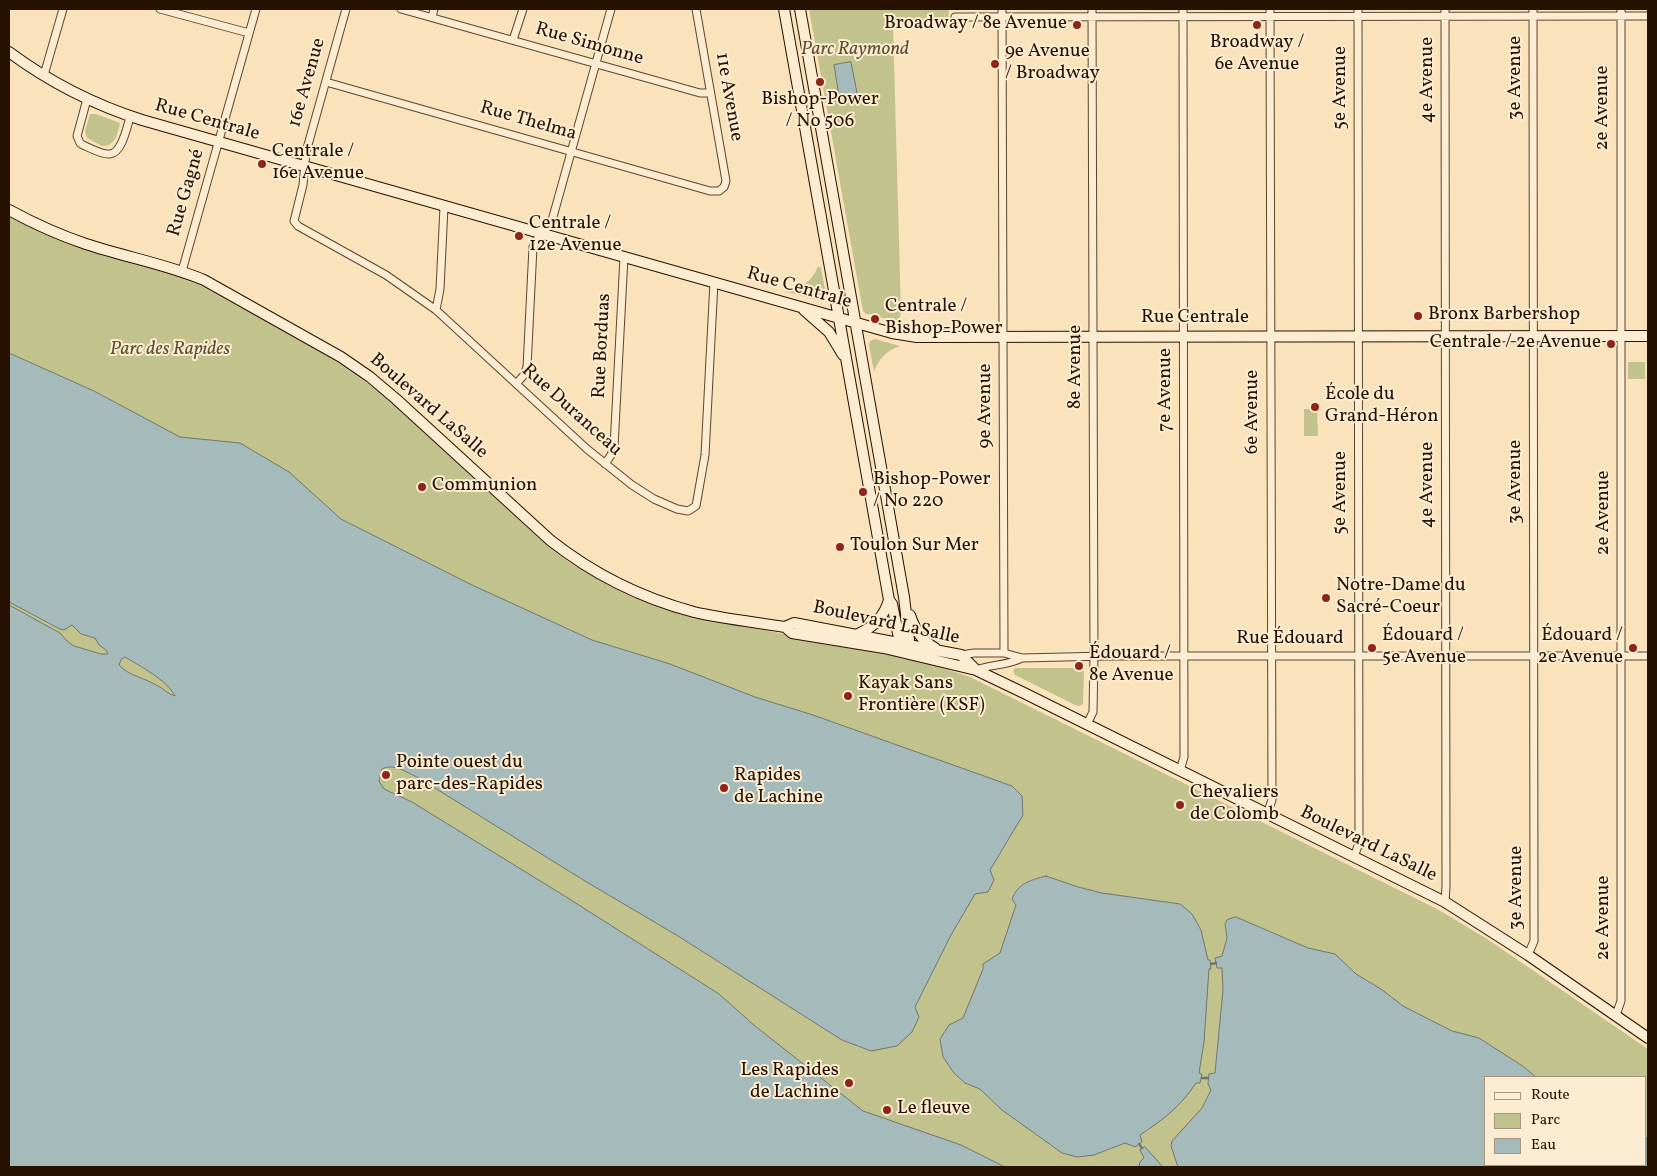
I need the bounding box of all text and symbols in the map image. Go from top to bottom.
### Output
place label: Broadway / 8e Avenue [884,14,1067,36]
street label: Rue Simonne [532,19,646,71]
marker: Broadway / 8e Avenue [1071,19,1083,31]
marker: Broadway / 6e Avenue [1251,19,1263,31]
place label: Broadway / 6e Avenue [1210,33,1304,77]
street label: 16e Avenue [284,36,332,130]
street label: 3e Avenue [1506,36,1528,120]
street label: 4e Avenue [1418,37,1440,123]
park label: Parc Raymond [801,40,909,62]
place label: 9e Avenue / Broadway [1005,42,1100,86]
street label: 5e Avenue [1331,46,1353,130]
street label: 11e Avenue [709,51,747,143]
marker: 9e Avenue / Broadway [989,58,1001,70]
street label: 2e Avenue [1593,65,1615,151]
marker: Bishop-Power / No 506 [814,76,826,88]
place label: Bishop-Power / No 506 [761,90,879,134]
street label: Rue Centrale [152,95,262,147]
street label: Rue Thelma [477,97,579,147]
place label: Centrale / 16e Avenue [272,142,364,186]
street label: Rue Gagné [164,147,210,239]
marker: Centrale / 16e Avenue [256,158,268,170]
place label: Centrale / 12e Avenue [529,214,622,258]
marker: Centrale / 12e Avenue [513,230,525,242]
street label: Rue Centrale [744,263,854,315]
street label: Rue Borduas [589,293,617,399]
place label: Centrale / Bishop-Power [885,297,1002,341]
place label: Bronx Barbershop [1428,305,1580,327]
street label: Rue Centrale [1141,308,1249,330]
marker: Bronx Barbershop [1412,310,1424,322]
marker: Centrale / Bishop-Power [869,313,881,325]
street label: 8e Avenue [1066,325,1088,409]
place label: Centrale / 2e Avenue [1430,333,1601,355]
marker: Centrale / 2e Avenue [1605,338,1617,350]
park label: Parc des Rapides [110,340,230,362]
street label: 7e Avenue [1156,348,1178,432]
street label: Boulevard LaSalle [364,349,492,465]
street label: Rue Duranceau [516,360,626,462]
street label: 9e Avenue [976,364,998,448]
street label: 6e Avenue [1243,370,1265,454]
place label: École du Grand-Héron [1325,385,1438,429]
marker: École du Grand-Héron [1309,401,1321,413]
street label: 3e Avenue [1506,440,1528,524]
street label: 4e Avenue [1418,442,1440,528]
street label: 5e Avenue [1331,451,1353,535]
place label: Bishop-Power / No 220 [873,470,990,514]
street label: 2e Avenue [1594,470,1616,556]
place label: Communion [432,476,537,498]
marker: Communion [416,481,428,493]
marker: Bishop-Power / No 220 [857,486,869,498]
place label: Toulon Sur Mer [850,536,979,558]
marker: Toulon Sur Mer [834,541,846,553]
place label: Notre-Dame du Sacré-Coeur [1336,576,1466,620]
marker: Notre-Dame du Sacré-Coeur [1320,592,1332,604]
street label: Boulevard LaSalle [810,597,962,651]
place label: Édouard / 5e Avenue [1382,626,1466,670]
place label: Édouard / 2e Avenue [1538,626,1623,670]
street label: Rue Édouard [1236,629,1344,651]
marker: Édouard / 5e Avenue [1366,642,1378,654]
marker: Édouard / 2e Avenue [1627,642,1639,654]
place label: Édouard / 8e Avenue [1089,644,1174,688]
marker: Édouard / 8e Avenue [1073,660,1085,672]
place label: Kayak Sans Frontière (KSF) [858,674,985,718]
marker: Kayak Sans Frontière (KSF) [842,690,854,702]
place label: Pointe ouest du parc-des-Rapides [396,753,543,797]
place label: Rapides de Lachine [734,766,823,810]
marker: Pointe ouest du parc-des-Rapides [380,769,392,781]
marker: Rapides de Lachine [718,782,730,794]
place label: Chevaliers de Colomb [1190,783,1279,827]
marker: Chevaliers de Colomb [1174,799,1186,811]
street label: Boulevard LaSalle [1296,802,1440,888]
street label: 3e Avenue [1507,846,1529,930]
street label: 2e Avenue [1594,875,1616,961]
place label: Les Rapides de Lachine [741,1061,839,1105]
legend [1484,1076,1647,1166]
marker: Les Rapides de Lachine [843,1077,855,1089]
text: Route [1531,1085,1570,1106]
place label: Le fleuve [897,1099,970,1121]
marker: Le fleuve [881,1104,893,1116]
text: Parc [1531,1110,1560,1131]
text: Eau [1531,1135,1556,1156]

